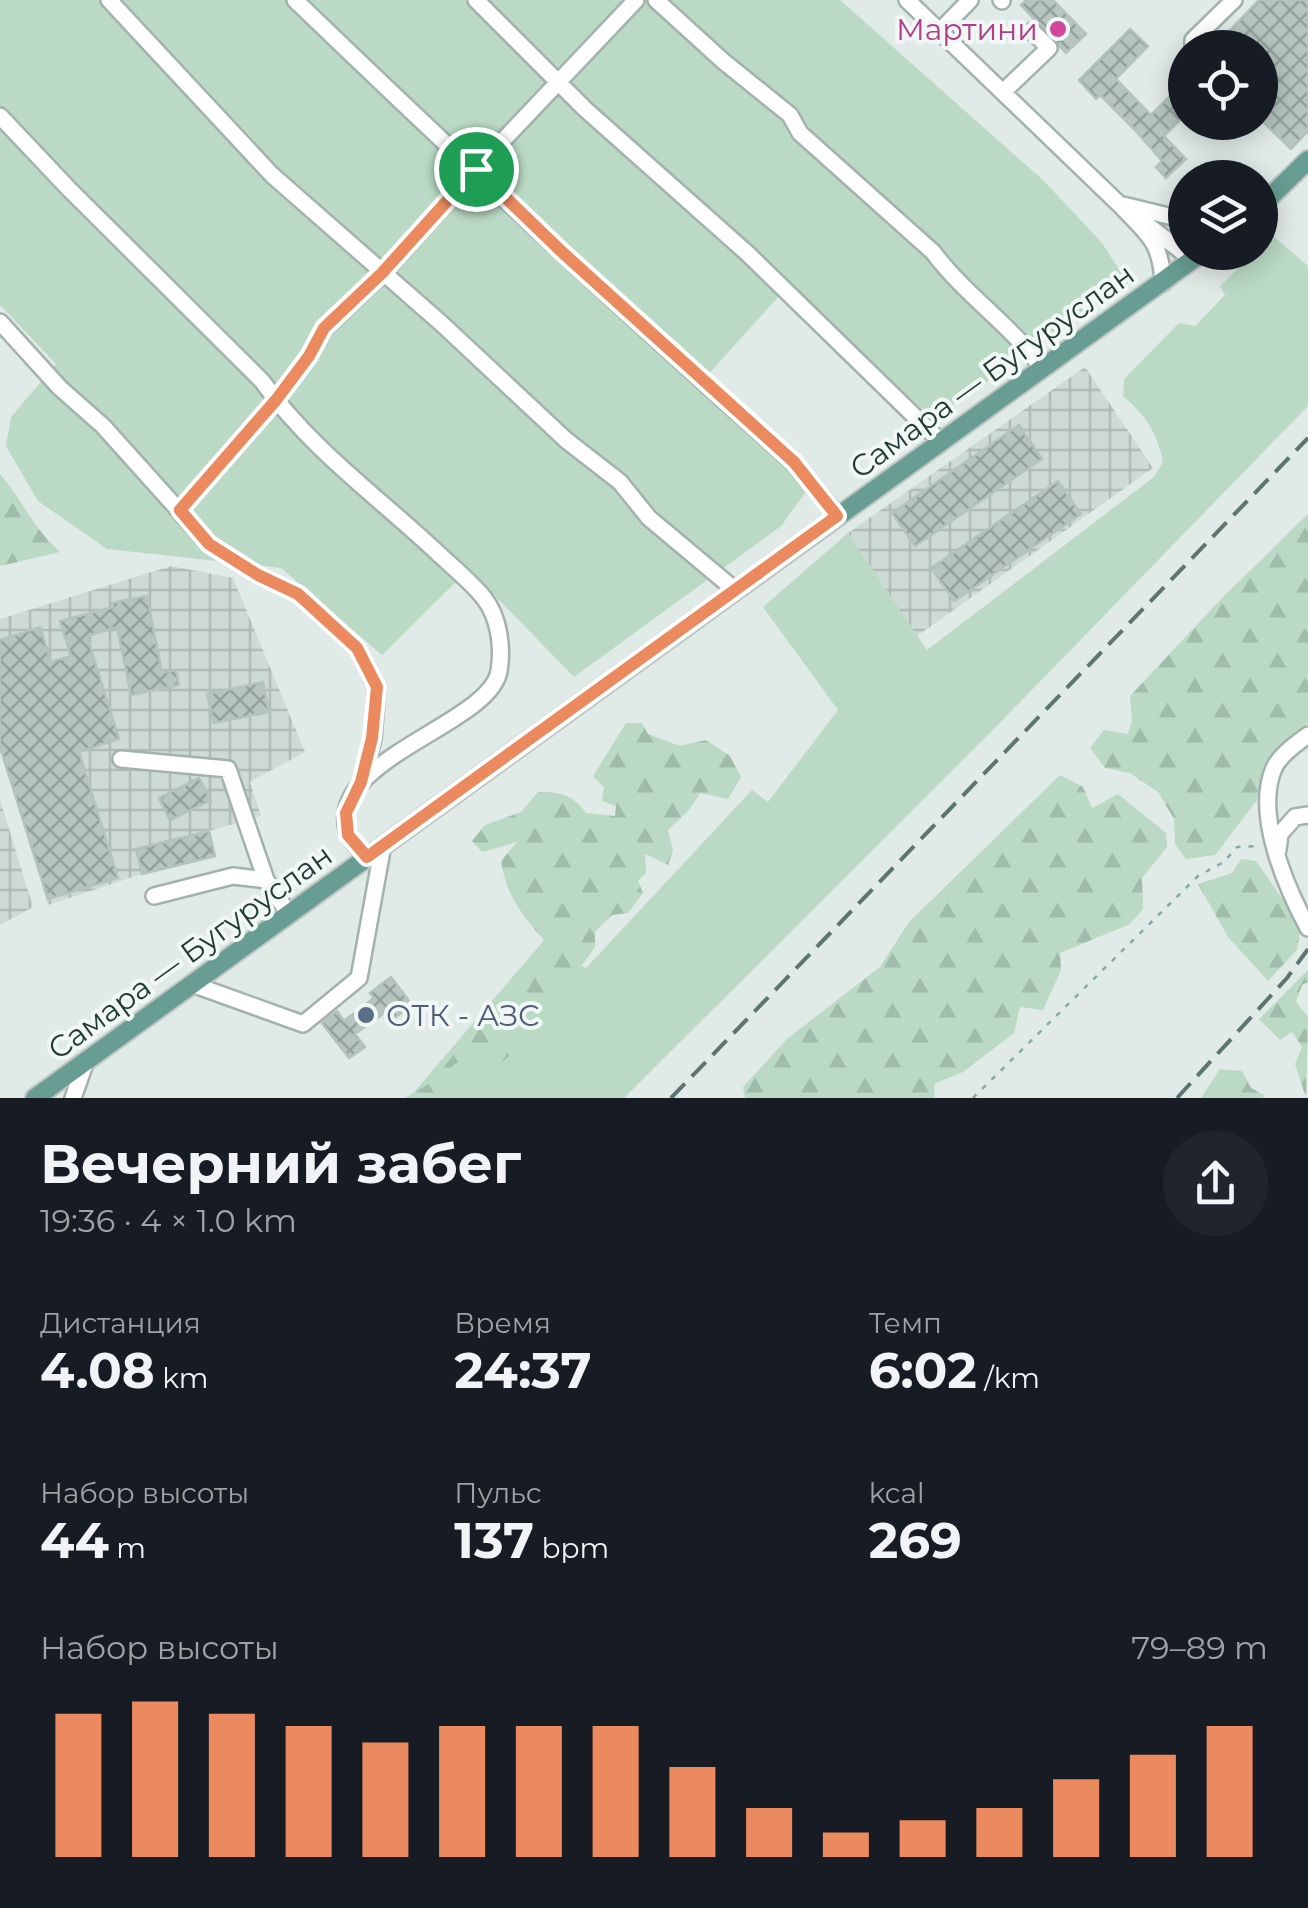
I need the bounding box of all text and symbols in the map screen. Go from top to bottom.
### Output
place label: Мартини [896,11,1038,48]
marker: Мартини [1047,18,1069,40]
map controls [1168,30,1278,270]
button: locate [1168,30,1278,140]
pin [434,127,519,212]
icon: arrive [449,142,504,197]
button: layers [1168,160,1278,270]
street label: Самара — Бугуруслан [843,255,1141,487]
street label: Самара — Бугуруслан [41,836,339,1068]
place label: ОТК - АЗС [386,997,540,1034]
marker: ОТК - АЗС [355,1004,377,1026]
text: Вечерний забег [40,1130,521,1197]
button: share [1163,1131,1268,1236]
text: 19:36 · 4 × 1.0 km [40,1201,297,1240]
text: Дистанция [40,1306,201,1340]
text: Время [454,1306,551,1340]
text: Темп [869,1306,942,1340]
text: 4.08 [40,1340,155,1401]
text: 24:37 [454,1340,591,1401]
text: 6:02 [869,1340,977,1401]
text: km [155,1361,208,1395]
text: /km [977,1361,1040,1395]
text: Набор высоты [40,1476,249,1510]
text: Пульс [454,1476,542,1510]
text: kcal [869,1476,925,1510]
text: 44 [40,1510,109,1571]
text: 137 [454,1510,534,1571]
text: 269 [869,1510,962,1571]
text: m [109,1531,146,1565]
text: bpm [534,1531,609,1565]
text: Набор высоты [40,1628,279,1667]
text: 79–89 m [1131,1628,1268,1667]

